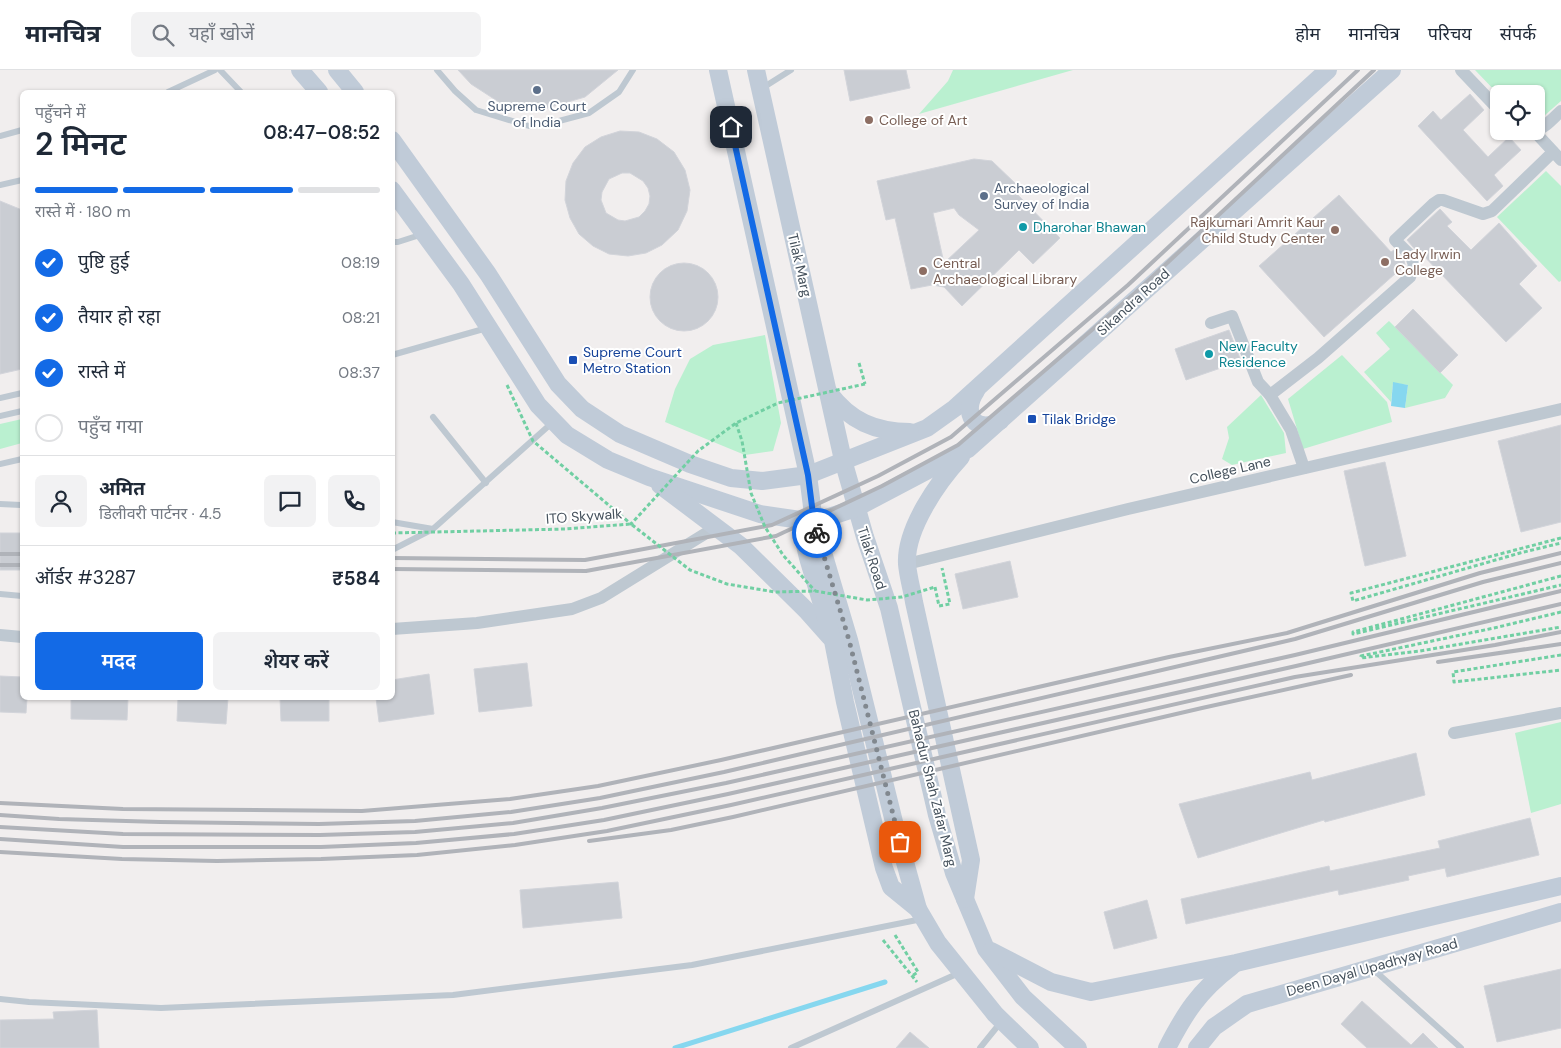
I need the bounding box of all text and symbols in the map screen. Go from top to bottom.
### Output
search box [131,12,481,57]
text: मानचित्र [25,18,101,49]
icon: search [149,21,177,49]
text: यहाँ खोजें [189,21,254,46]
text: होम [1295,22,1320,46]
text: मानचित्र [1348,22,1400,46]
text: परिचय [1428,22,1472,46]
text: संपर्क [1500,22,1536,46]
marker: Supreme Court of India [531,84,543,96]
map controls [1490,85,1545,140]
button: locate [1490,85,1545,140]
place label: Supreme Court of India [488,97,586,131]
text: पहुँचने में [35,102,85,123]
pin [710,106,752,148]
place label: College of Art [879,111,967,129]
icon: home [717,113,745,141]
marker: College of Art [863,114,875,126]
text: 08:47–08:52 [263,120,380,145]
text: 2 मिनट [35,123,126,165]
place label: Archaeological Survey of India [994,179,1089,213]
marker: Archaeological Survey of India [978,190,990,202]
text: रास्ते में · 180 m [35,201,131,222]
place label: Rajkumari Amrit Kaur Child Study Center [1190,213,1325,247]
place label: Dharohar Bhawan [1033,218,1146,236]
marker: Dharohar Bhawan [1017,221,1029,233]
marker: Rajkumari Amrit Kaur Child Study Center [1329,224,1341,236]
street label: Tilak Marg [784,231,816,299]
place label: Lady Irwin College [1395,245,1461,279]
icon: check [35,249,63,277]
text: पुष्टि हुई [78,249,129,274]
text: 08:19 [341,252,380,273]
place label: Central Archaeological Library [933,254,1077,288]
marker: Lady Irwin College [1379,256,1391,268]
marker: Central Archaeological Library [917,265,929,277]
street label: Sikandra Road [1093,265,1173,339]
icon: check [35,304,63,332]
text: तैयार हो रहा [78,304,160,329]
text: 08:21 [342,307,380,328]
place label: New Faculty Residence [1219,337,1298,371]
place label: Supreme Court‌ Metro Station [583,343,682,377]
marker: New Faculty Residence [1203,348,1215,360]
marker: Supreme Court‌ Metro Station [567,354,579,366]
icon: check [35,359,63,387]
text: रास्ते में [78,359,125,384]
text: 08:37 [338,362,380,383]
place label: Tilak Bridge [1042,410,1116,428]
marker: Tilak Bridge [1026,413,1038,425]
text: पहुँच गया [78,414,143,439]
street label: College Lane [1188,452,1272,488]
button: person [35,475,87,527]
button: chat [264,475,316,527]
button: phone [328,475,380,527]
text: अमित [99,476,145,501]
text: डिलीवरी पार्टनर · 4.5 [99,503,222,524]
street label: ITO Skywalk [545,504,623,528]
courier [792,508,842,558]
icon: bike [803,519,831,547]
street label: Tilak Road [853,524,891,592]
text: ऑर्डर #3287 [35,565,136,590]
text: ₹584 [332,566,380,591]
button: मदद [35,632,203,690]
button: शेयर करें [213,632,380,690]
street label: Bahadur Shah Zafar Marg [905,708,961,869]
pin [879,821,921,863]
icon: bag [886,828,914,856]
street label: Deen Dayal Upadhyay Road [1284,934,1460,1000]

